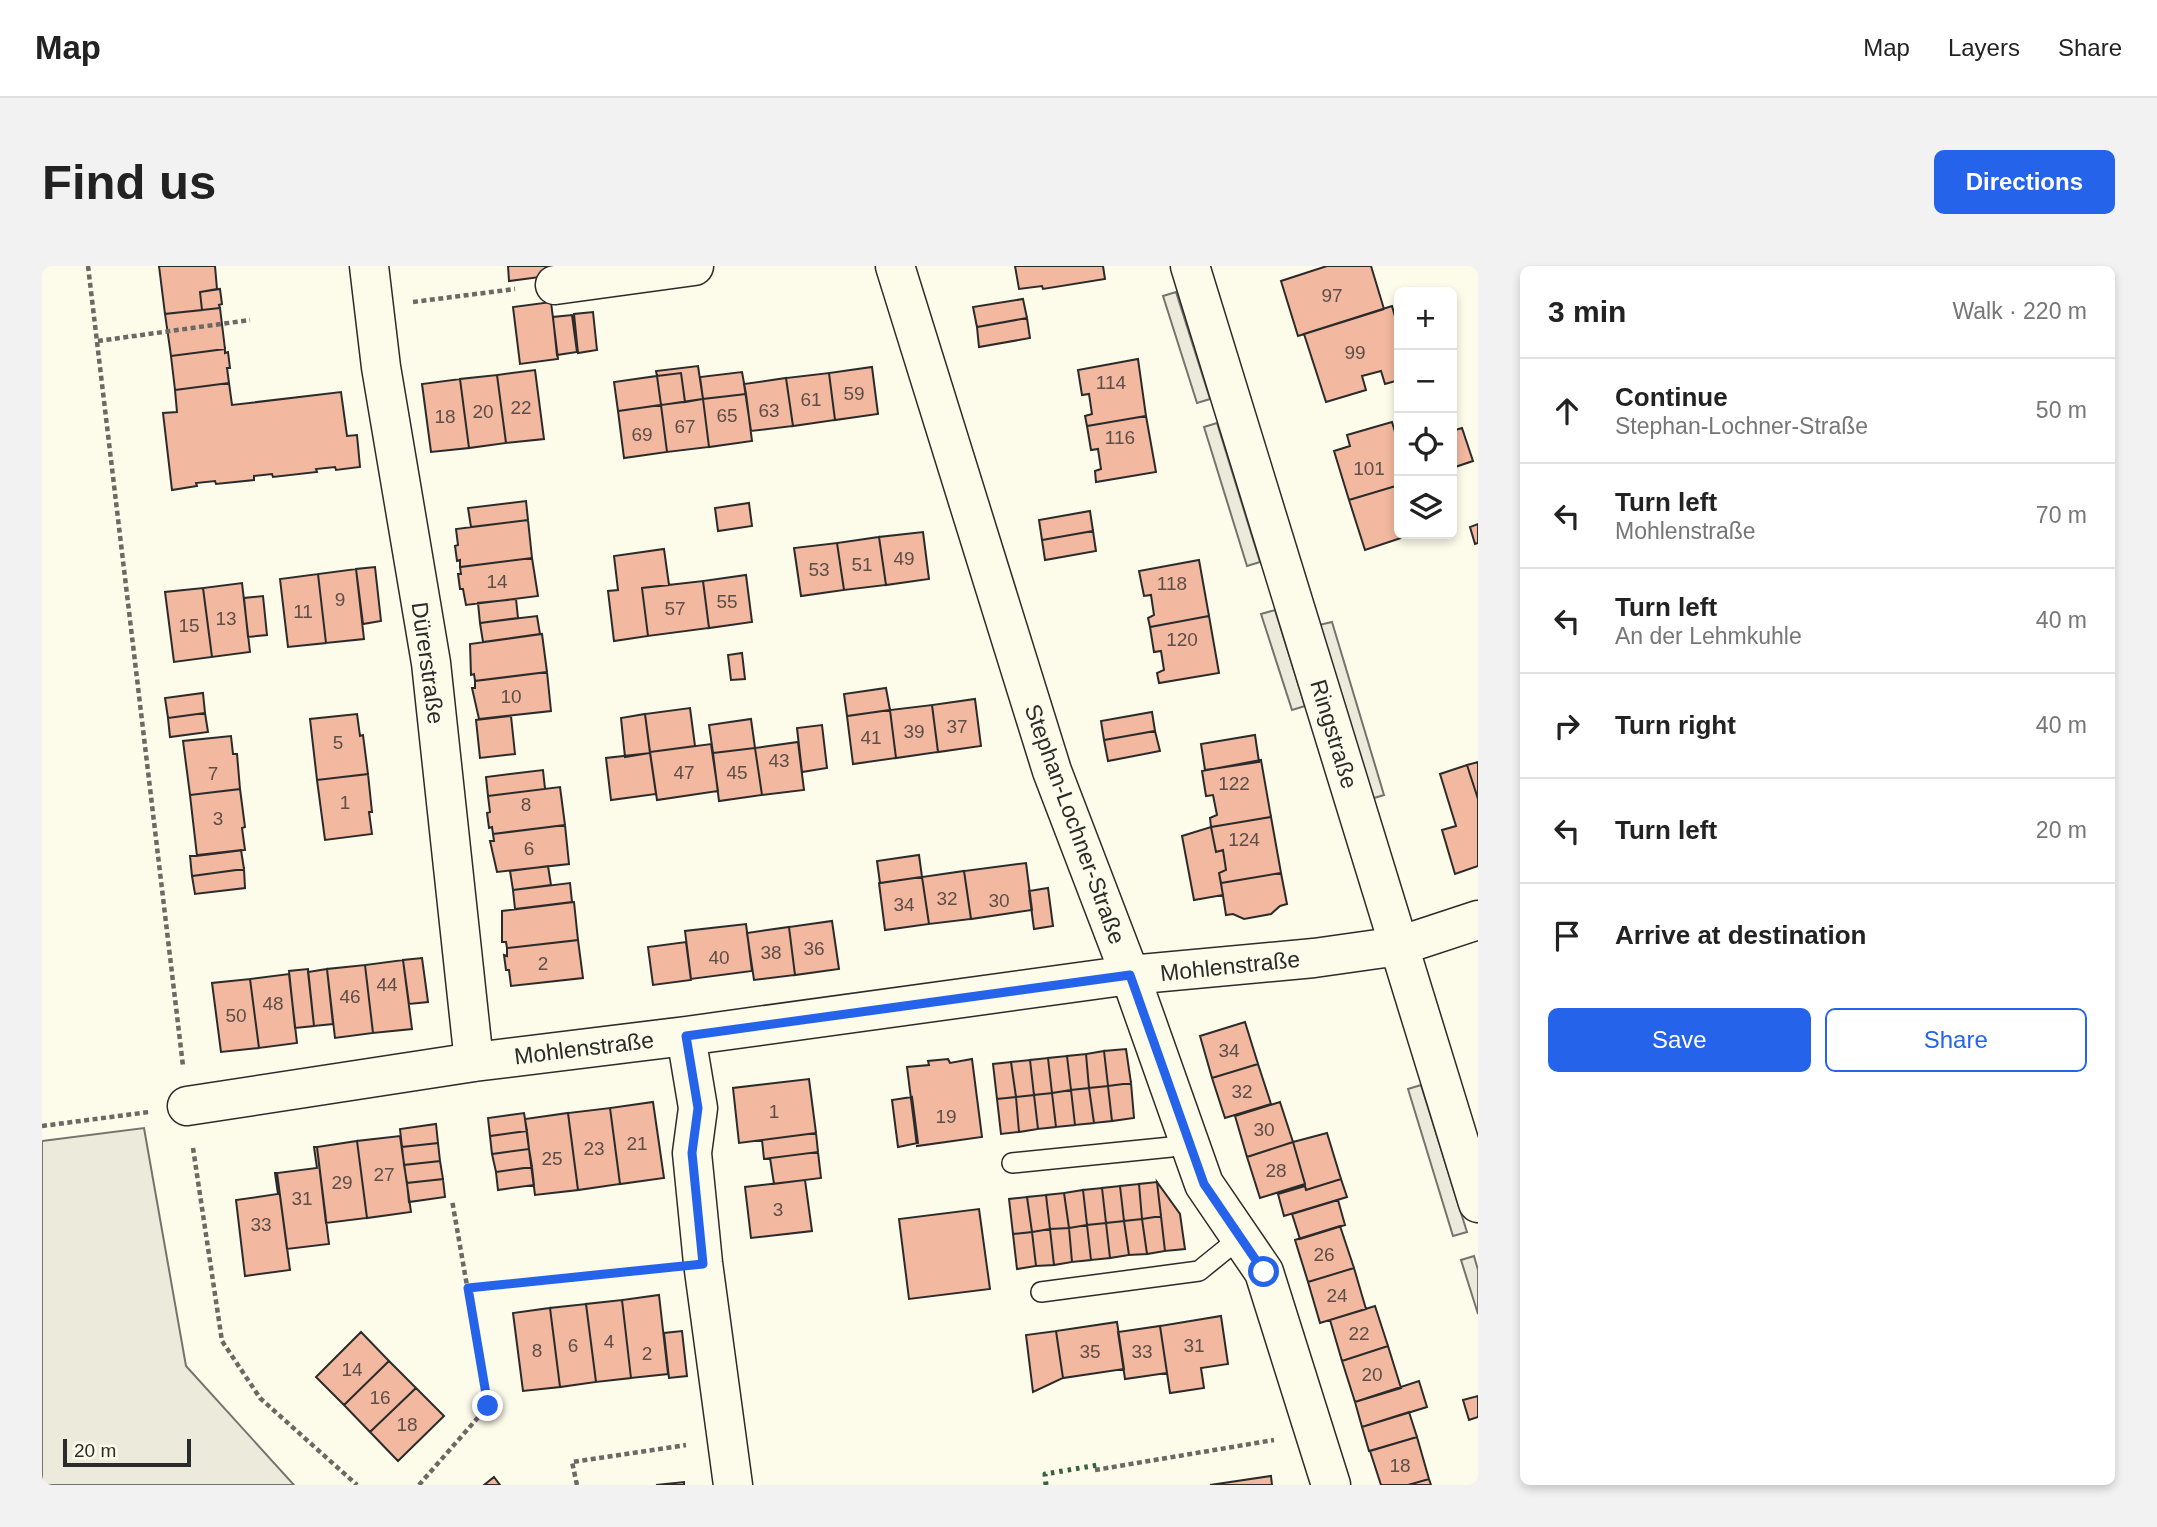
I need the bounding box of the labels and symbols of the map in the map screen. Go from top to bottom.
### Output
house number: 97 [1321,285,1343,306]
house number: 99 [1344,342,1366,363]
house number: 114 [1096,372,1127,393]
house number: 59 [843,383,865,404]
house number: 61 [800,389,822,410]
house number: 22 [510,397,532,418]
house number: 63 [758,400,780,421]
house number: 20 [472,401,494,422]
house number: 65 [716,405,738,426]
house number: 18 [434,406,456,427]
house number: 67 [674,416,696,437]
house number: 69 [631,424,653,445]
house number: 116 [1105,427,1135,448]
house number: 101 [1353,458,1385,479]
house number: 49 [893,548,915,569]
house number: 51 [851,554,873,575]
house number: 53 [808,559,830,580]
house number: 14 [486,571,508,592]
house number: 118 [1157,573,1187,594]
house number: 9 [335,589,345,610]
house number: 55 [716,591,738,612]
house number: 57 [664,598,686,619]
street label: Dürerstraße [407,600,449,726]
house number: 11 [293,601,313,622]
house number: 13 [215,608,237,629]
house number: 15 [178,615,200,636]
house number: 120 [1166,629,1198,650]
street label: Ringstraße [1305,676,1363,792]
house number: 10 [500,686,522,707]
street label: Stephan-Lochner-Straße [1019,701,1131,947]
house number: 37 [946,716,968,737]
house number: 39 [903,721,925,742]
house number: 41 [860,727,882,748]
house number: 5 [333,732,343,753]
house number: 43 [768,750,790,771]
house number: 47 [673,762,695,783]
house number: 45 [726,762,748,783]
house number: 7 [208,763,218,784]
house number: 122 [1218,773,1250,794]
house number: 1 [340,792,350,813]
house number: 8 [521,794,531,815]
house number: 3 [213,808,223,829]
house number: 124 [1228,829,1260,850]
house number: 6 [524,838,534,859]
house number: 32 [936,888,958,909]
house number: 30 [988,890,1010,911]
house number: 34 [893,894,915,915]
house number: 36 [803,938,825,959]
house number: 38 [760,942,782,963]
street label: Mohlenstraße [1159,946,1301,986]
house number: 40 [708,947,730,968]
house number: 2 [538,953,548,974]
house number: 44 [376,974,398,995]
house number: 46 [339,986,361,1007]
house number: 48 [262,993,284,1014]
house number: 50 [225,1005,247,1026]
street label: Mohlenstraße [513,1027,655,1069]
house number: 34 [1218,1040,1240,1061]
house number: 32 [1231,1081,1253,1102]
house number: 1 [769,1101,779,1122]
house number: 19 [935,1106,957,1127]
house number: 30 [1253,1119,1275,1140]
house number: 21 [626,1133,648,1154]
house number: 23 [583,1138,605,1159]
house number: 25 [541,1148,563,1169]
house number: 28 [1265,1160,1287,1181]
house number: 27 [373,1164,395,1185]
house number: 29 [331,1172,353,1193]
house number: 31 [291,1188,313,1209]
house number: 3 [773,1199,783,1220]
house number: 33 [250,1214,272,1235]
house number: 26 [1313,1244,1335,1265]
route start [1248,1256,1279,1287]
house number: 24 [1326,1285,1348,1306]
house number: 22 [1348,1323,1370,1344]
house number: 4 [604,1331,615,1352]
house number: 6 [568,1335,578,1356]
house number: 31 [1183,1335,1205,1356]
house number: 8 [532,1340,542,1361]
house number: 35 [1079,1341,1101,1362]
house number: 33 [1131,1341,1153,1362]
house number: 2 [642,1343,652,1364]
house number: 14 [341,1359,363,1380]
house number: 20 [1361,1364,1383,1385]
house number: 16 [369,1387,391,1408]
route end [472,1390,503,1421]
house number: 18 [396,1414,418,1435]
scale bar [63,1436,191,1468]
house number: 18 [1389,1455,1411,1476]

